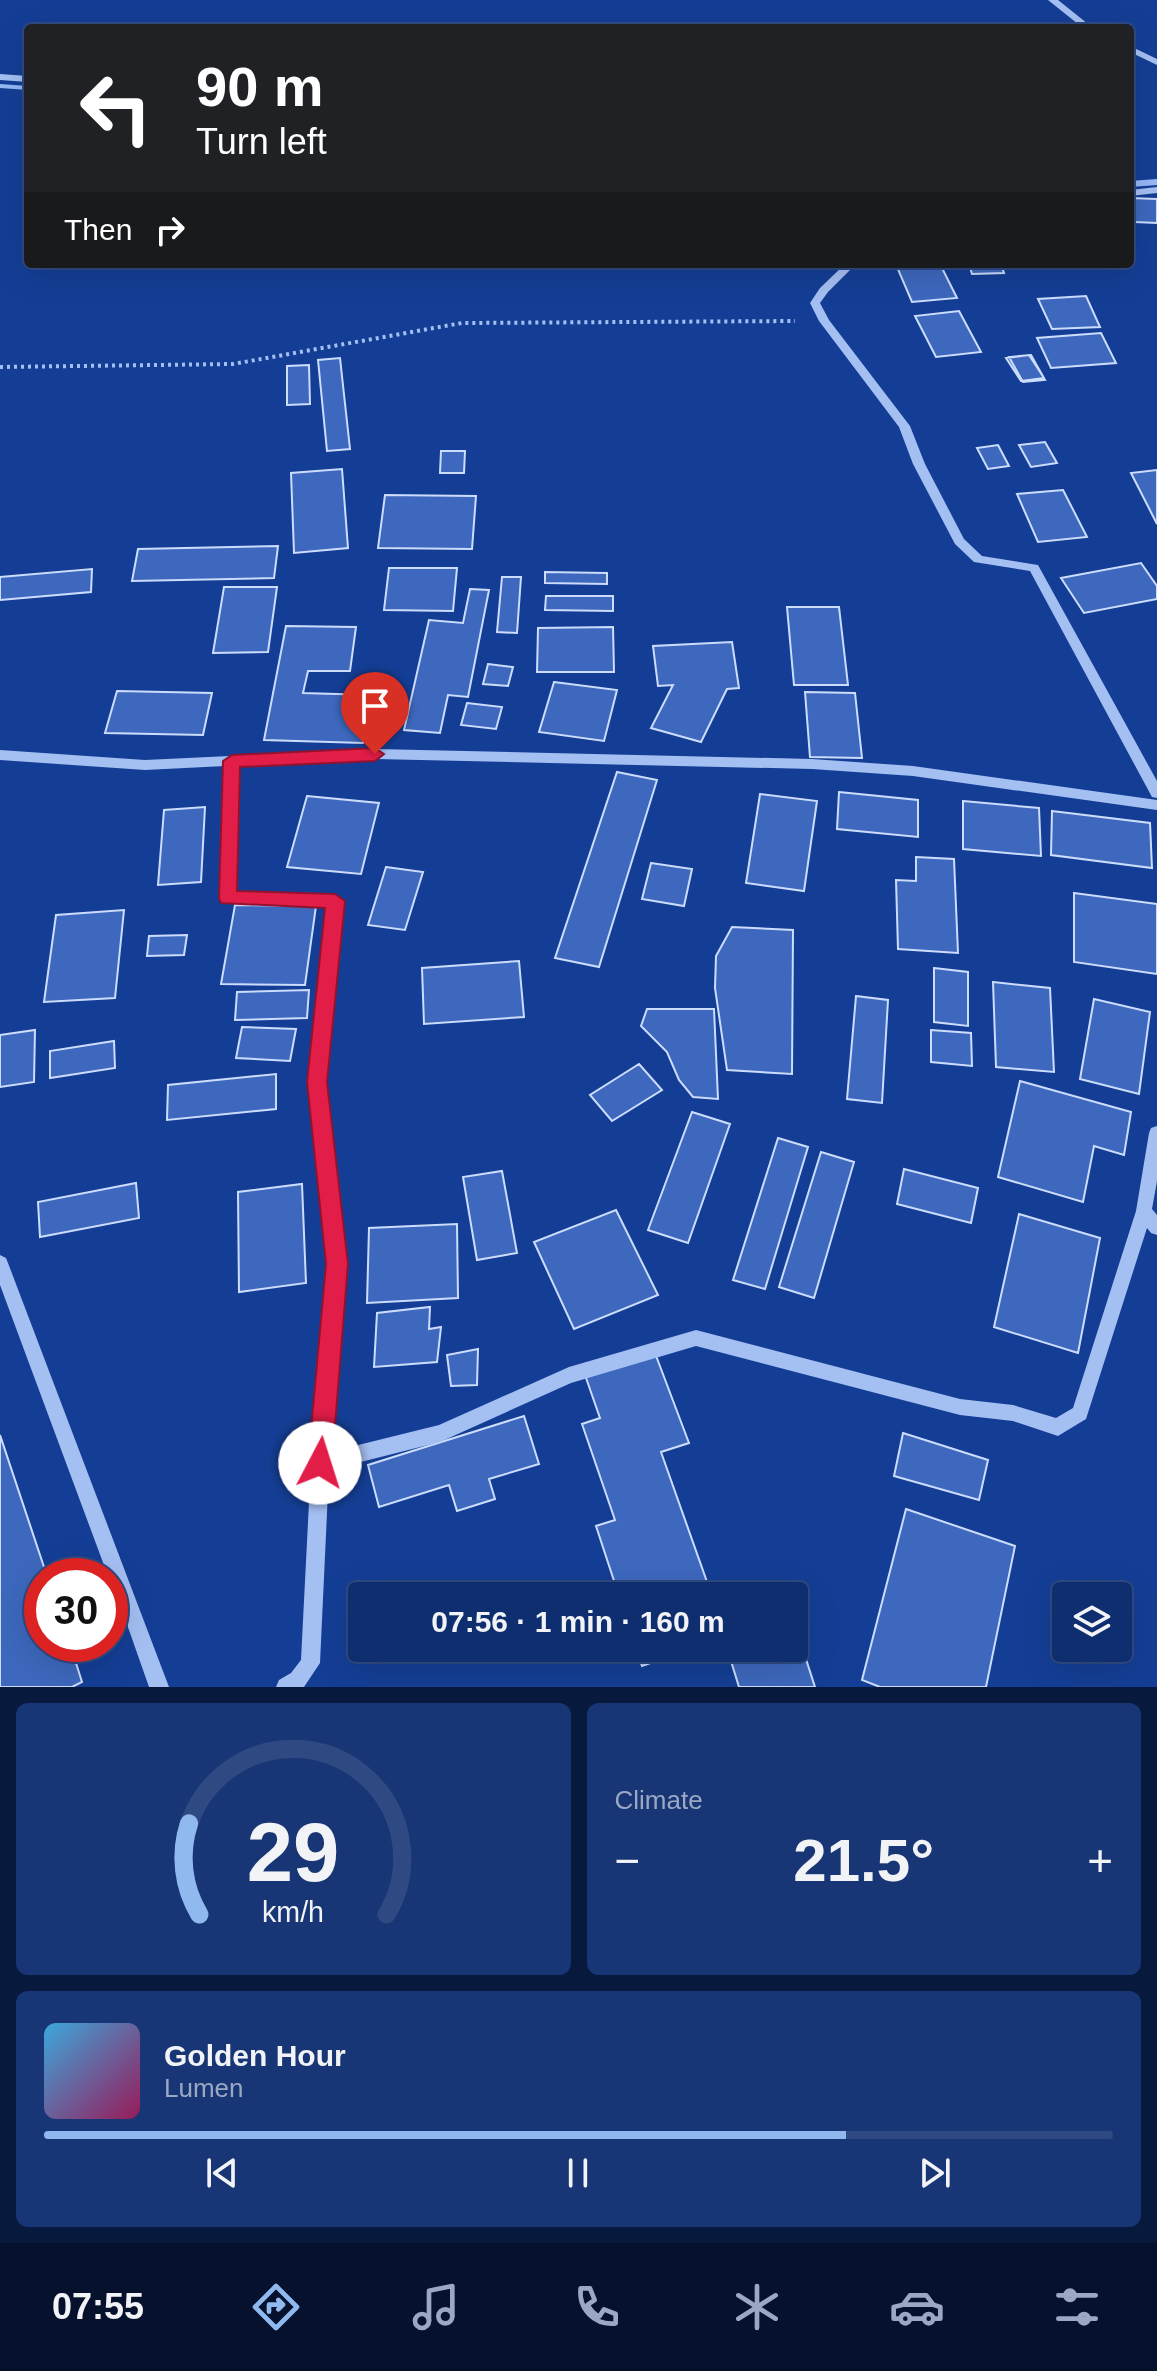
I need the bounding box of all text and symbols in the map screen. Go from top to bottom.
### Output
text: 90 m [196,55,324,118]
icon: left [64,56,168,160]
text: Turn left [196,121,327,162]
icon: right [148,208,192,252]
text: Then [64,213,132,246]
pin [341,672,409,754]
icon: arrive [353,684,397,728]
position arrow [278,1421,362,1505]
speed limit sign: 30 [24,1558,128,1662]
map controls [1052,1582,1132,1662]
button: layers [1052,1582,1132,1662]
text: 07:56 · 1 min · 160 m [431,1605,725,1638]
text: Climate [615,1785,703,1815]
text: 29 [247,1806,340,1899]
text: 21.5° [793,1827,934,1894]
text: − [615,1836,640,1885]
text: + [1087,1836,1113,1885]
text: km/h [262,1896,324,1928]
text: Golden Hour [164,2039,346,2072]
text: Lumen [164,2073,244,2103]
icon: previous [200,2151,244,2195]
icon: pause [556,2151,600,2195]
icon: next [913,2151,957,2195]
icon: directions [248,2279,304,2335]
icon: music [408,2279,464,2335]
icon: phone [569,2279,625,2335]
icon: climate [729,2279,785,2335]
icon: car [889,2279,945,2335]
icon: filters [1049,2279,1105,2335]
text: 07:55 [52,2286,144,2327]

